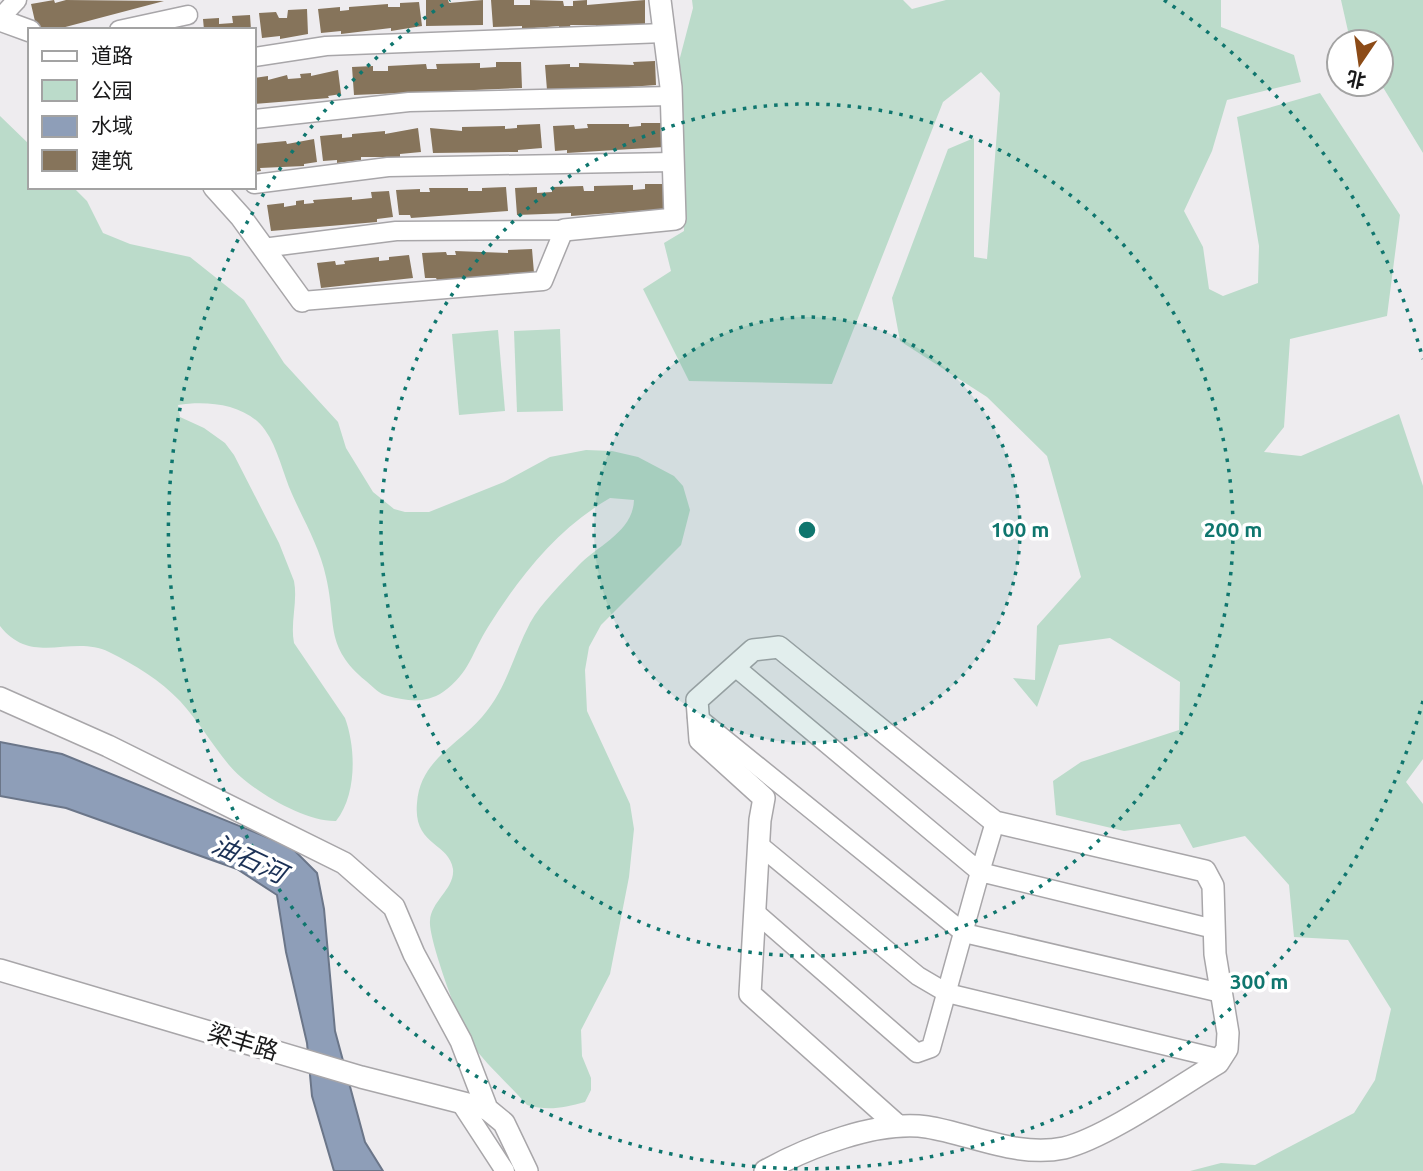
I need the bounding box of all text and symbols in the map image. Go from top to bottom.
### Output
legend [28,28,256,189]
north arrow [1325,28,1395,98]
text: 道路 [91,43,133,67]
text: 北 [1344,67,1368,92]
text: 公园 [91,78,133,102]
text: 水域 [91,113,133,137]
text: 建筑 [91,148,133,172]
text: 100 m [991,517,1049,541]
text: 200 m [1204,517,1262,541]
centre of rings [795,518,819,542]
water label: 油石河 [208,829,295,890]
text: 300 m [1230,969,1288,993]
street label: 梁丰路 [205,1018,282,1065]

